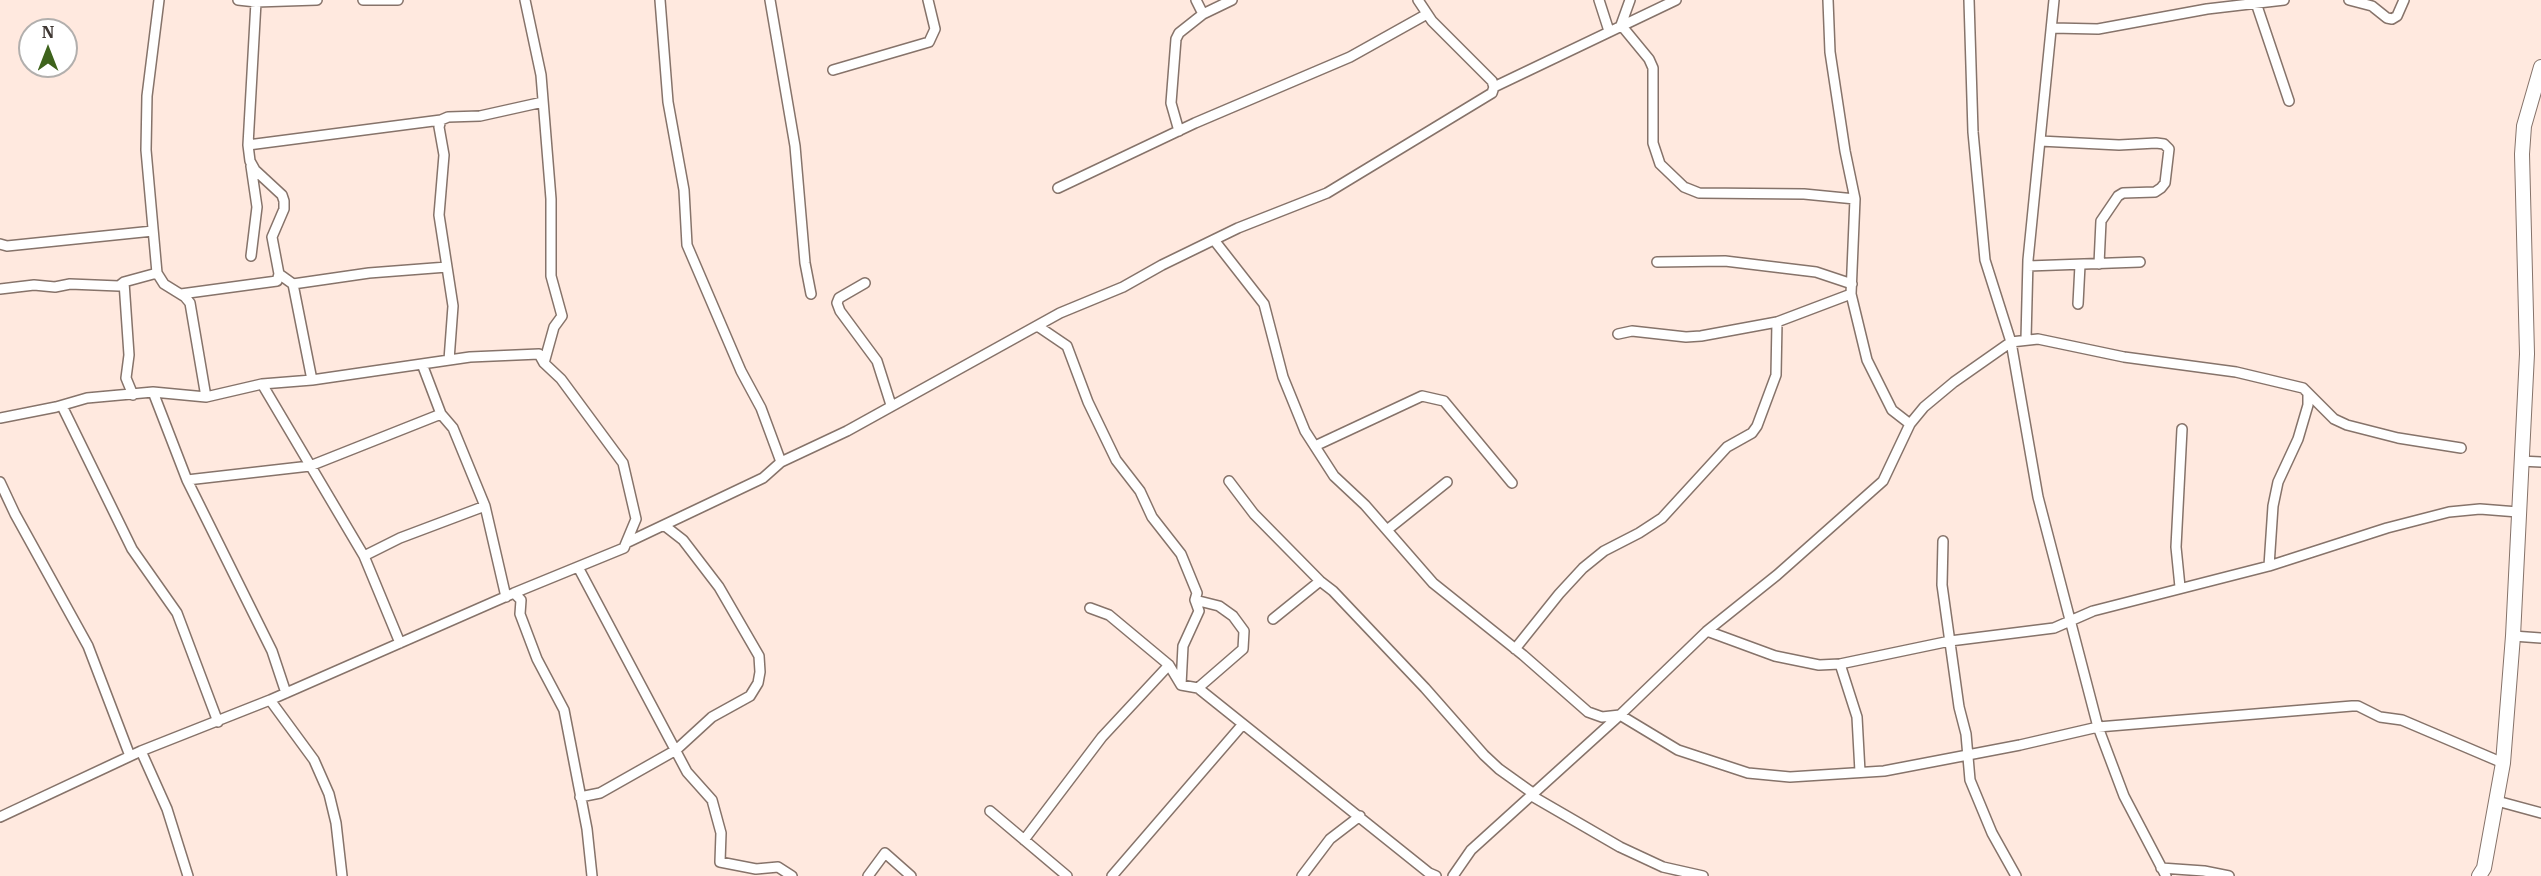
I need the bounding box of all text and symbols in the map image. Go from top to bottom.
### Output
north arrow [18,18,78,78]
text: N [42,22,54,42]

